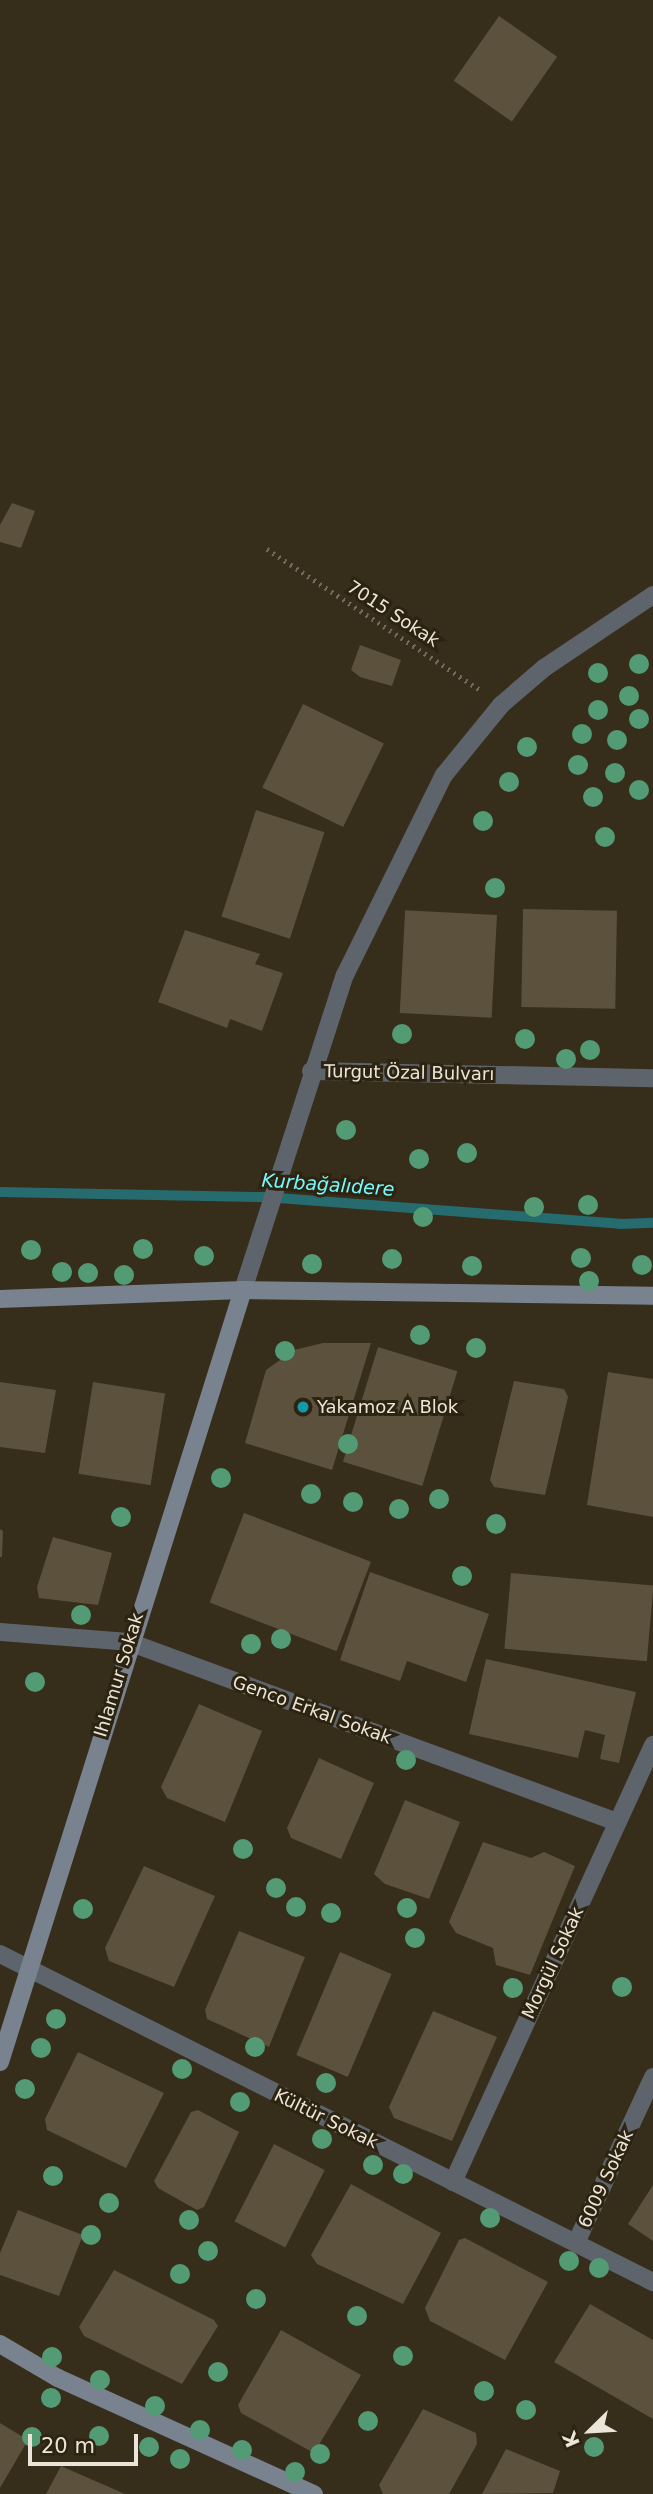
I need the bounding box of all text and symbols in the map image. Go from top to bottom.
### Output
street label: 7015 Sokak [343,576,443,652]
street label: Turgut Özal Bulvarı [324,1061,494,1085]
water label: Kurbağalıdere [261,1169,395,1201]
place label: Yakamoz A Blok [317,1396,458,1418]
marker: Yakamoz A Blok [295,1399,311,1415]
street label: Ihlamur Sokak [90,1610,148,1740]
street label: Genco Erkal Sokak [230,1671,394,1749]
street label: Morgül Sokak [518,1904,588,2022]
street label: Kültür Sokak [271,2085,381,2153]
street label: 6009 Sokak [574,2127,638,2231]
north arrow [555,2396,625,2466]
scale bar [32,2420,142,2464]
text: K [558,2428,584,2451]
text: 20 m [41,2434,95,2458]

